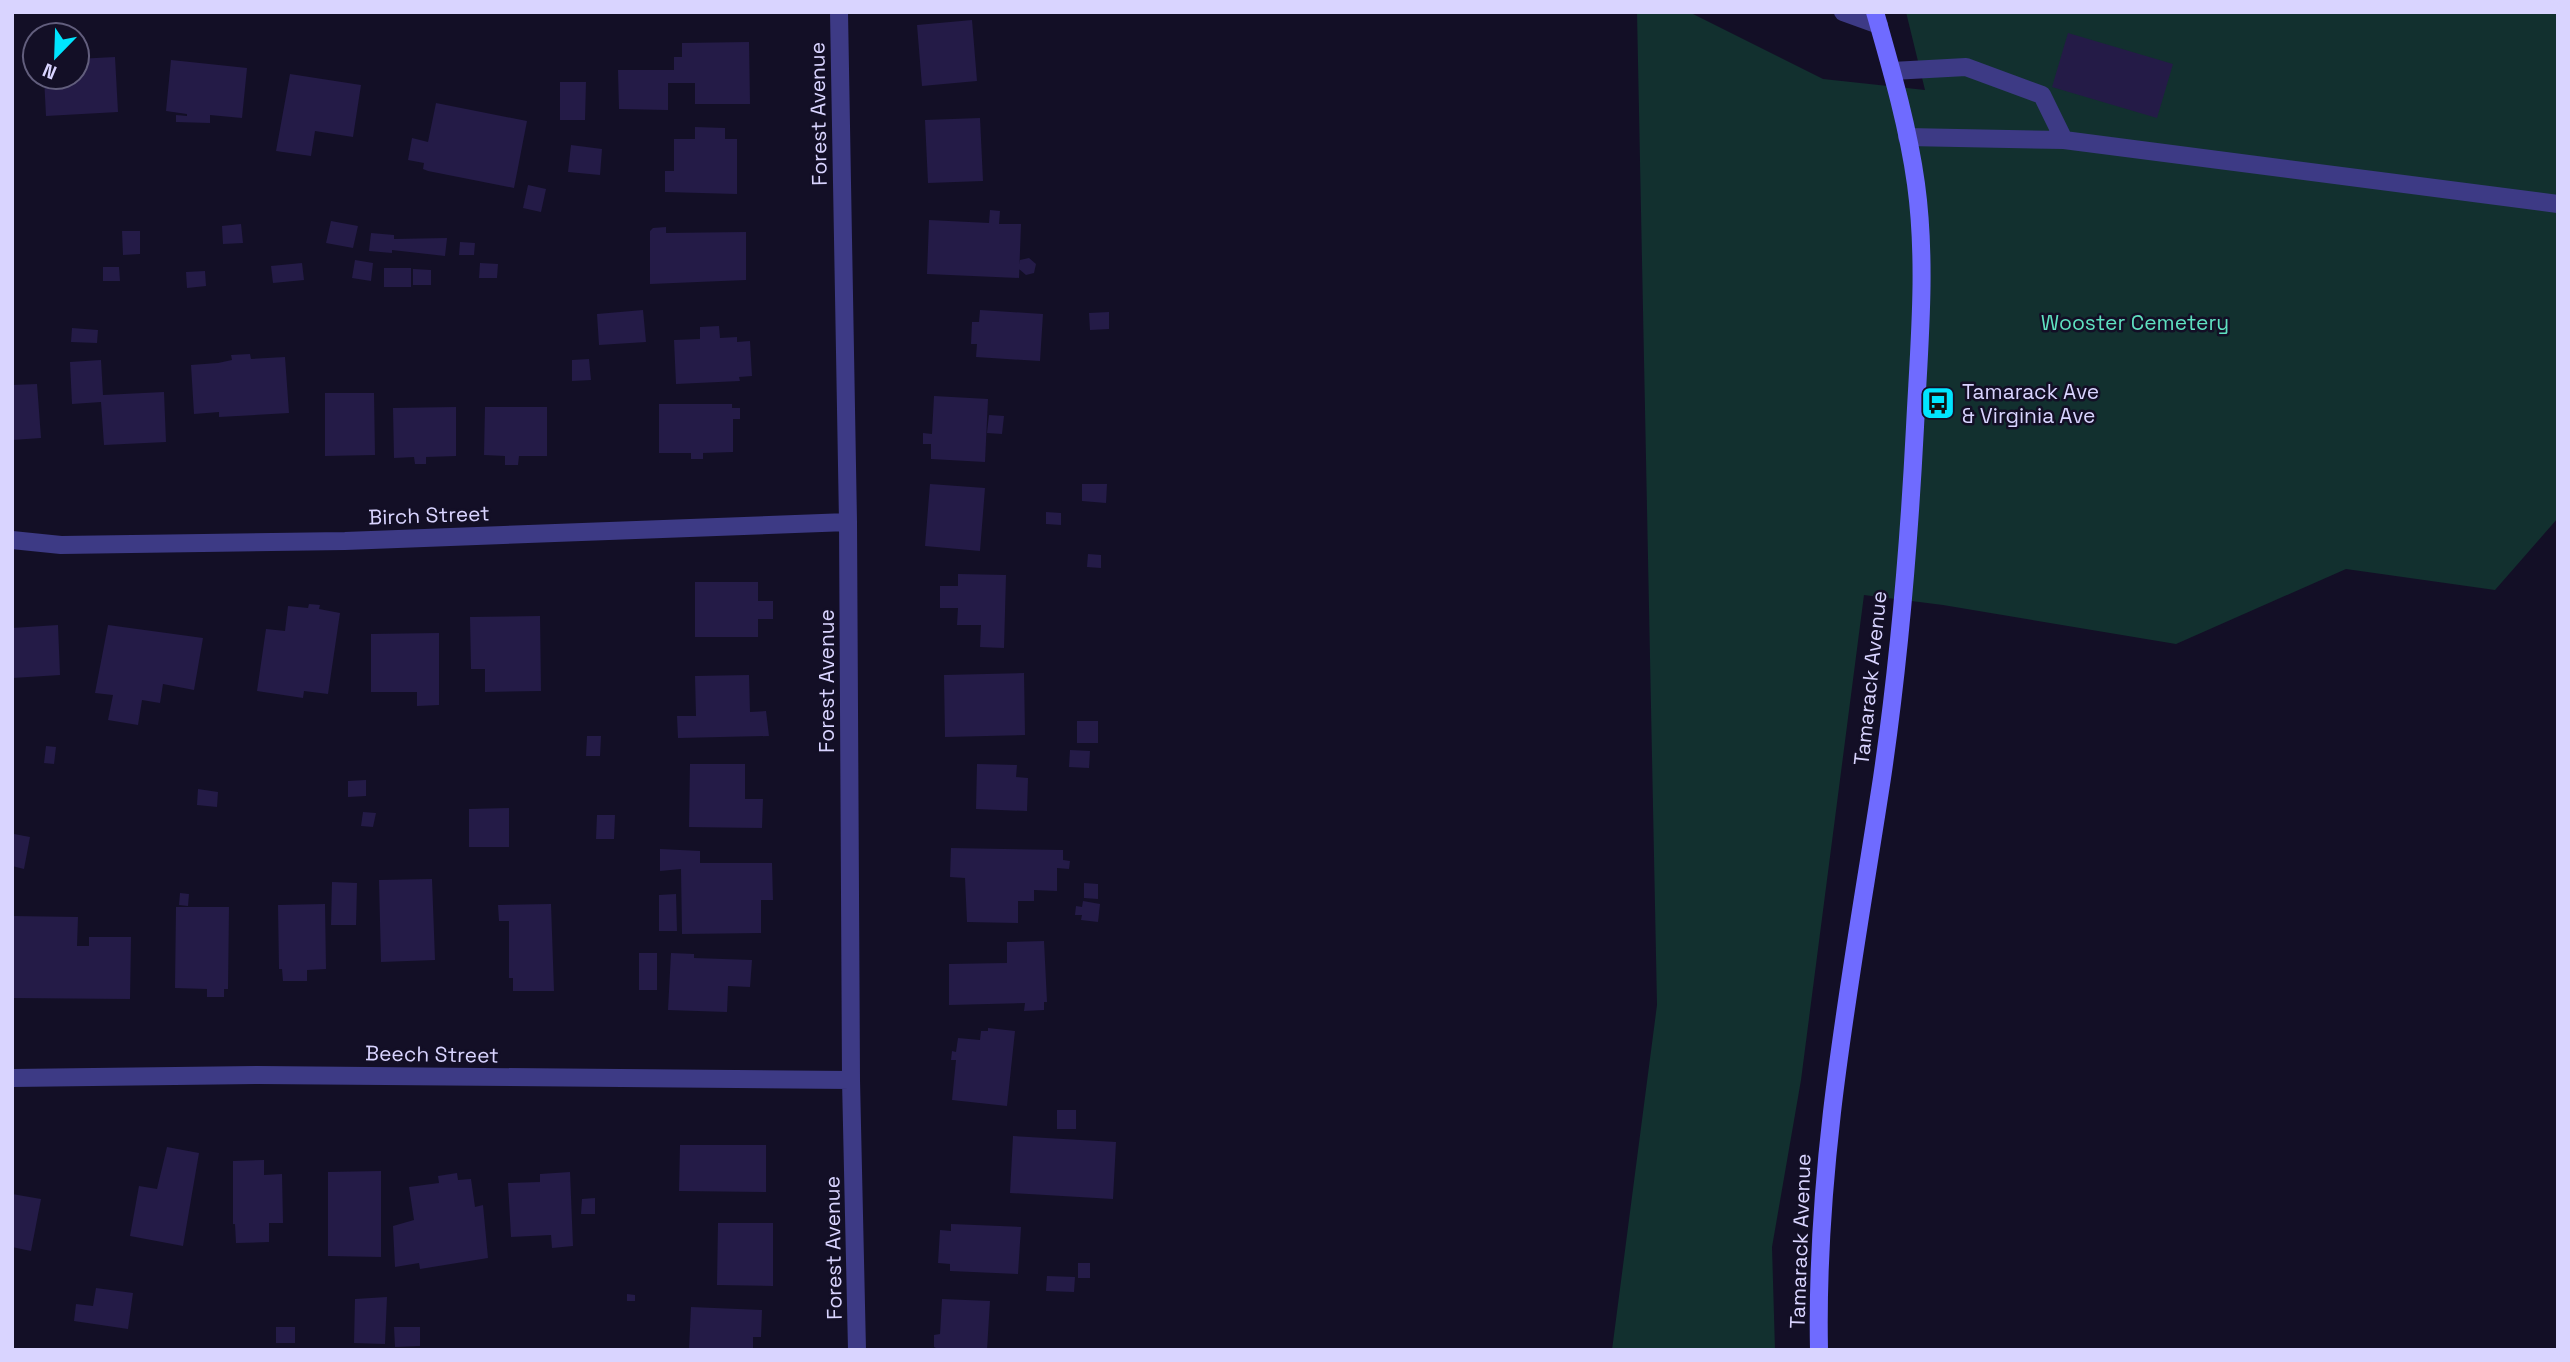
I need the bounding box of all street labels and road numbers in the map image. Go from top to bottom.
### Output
street label: Forest Avenue [803,42,833,186]
street label: Birch Street [368,499,490,531]
street label: Tamarack Avenue [1847,589,1893,767]
street label: Forest Avenue [813,609,840,753]
street label: Beech Street [365,1039,499,1069]
street label: Tamarack Avenue [1783,1153,1817,1329]
street label: Forest Avenue [818,1176,848,1320]

